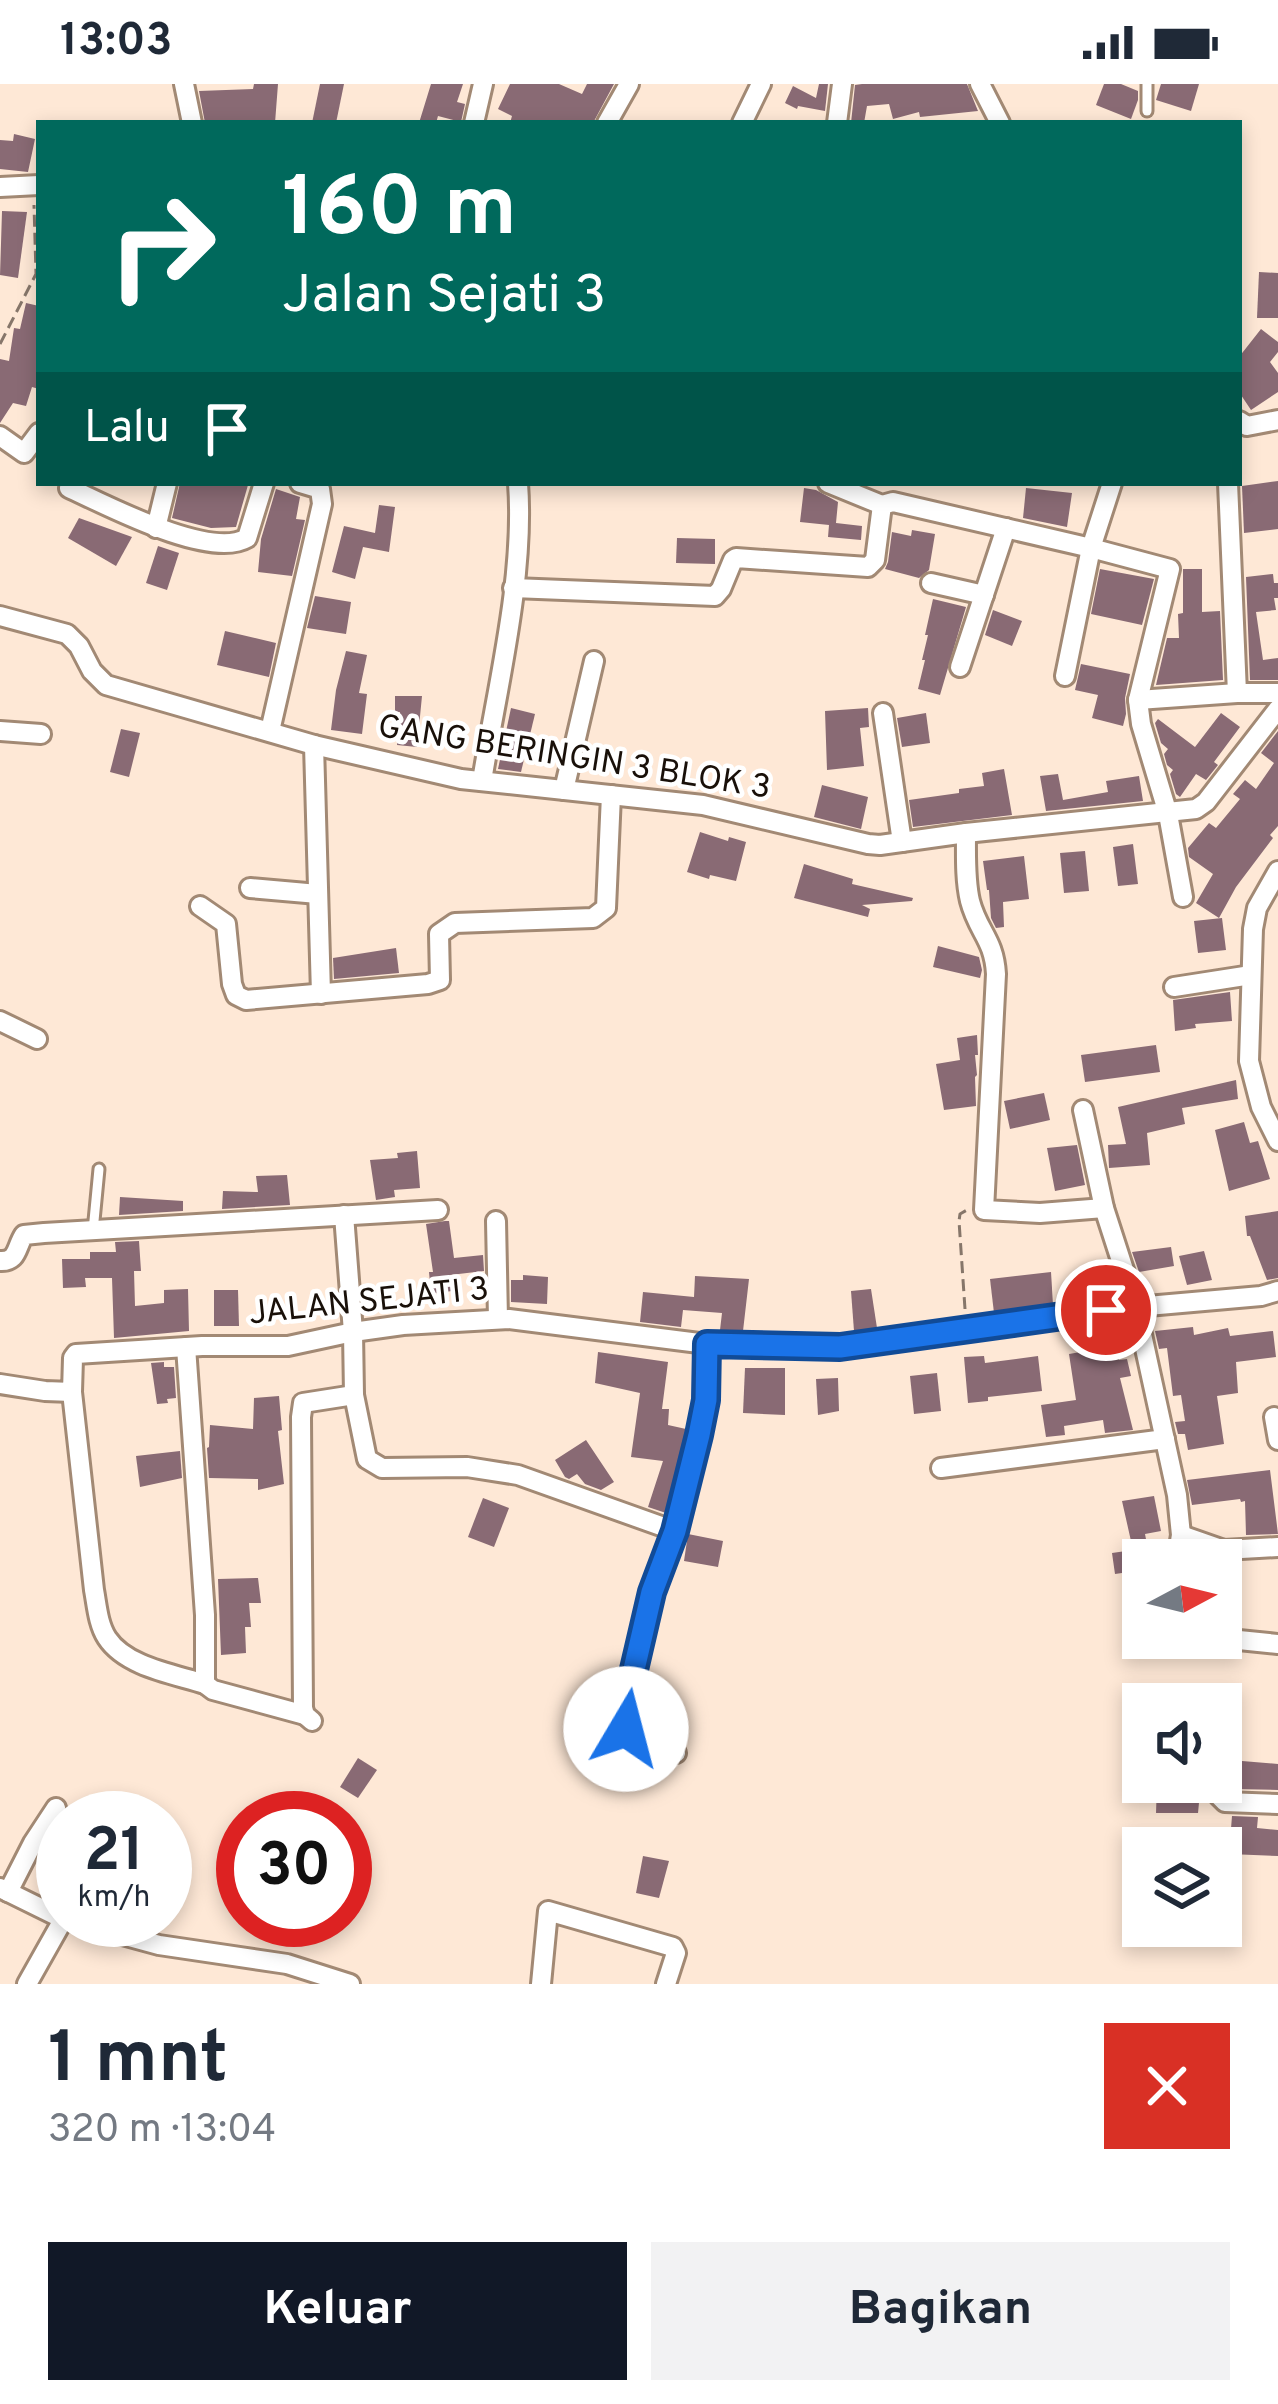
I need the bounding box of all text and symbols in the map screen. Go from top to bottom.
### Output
text: 13:03 [60,14,172,71]
text: 160 m [282,159,517,265]
icon: right [84,168,240,324]
text: Jalan Sejati 3 [282,263,606,332]
icon: arrive [194,396,260,462]
text: Lalu [84,401,170,458]
street label: GANG BERINGIN 3 BLOK 3 [375,707,773,811]
pin [1055,1259,1157,1361]
street label: JALAN SEJATI 3 [247,1270,491,1336]
icon: arrive [1073,1277,1139,1343]
north arrow [1122,1539,1242,1659]
map controls [1122,1539,1242,1947]
position arrow [563,1666,689,1792]
button: sound [1122,1683,1242,1803]
speed limit sign: 30 [216,1791,372,1947]
text: 21 [84,1816,144,1892]
button: layers [1122,1827,1242,1947]
text: km/h [78,1880,150,1917]
text: 1 mnt [48,2016,228,2108]
button: close [1104,2023,1230,2149]
text: 320 m · 13:04 [48,2107,276,2156]
button: Keluar [48,2242,627,2380]
button: Bagikan [651,2242,1230,2380]

